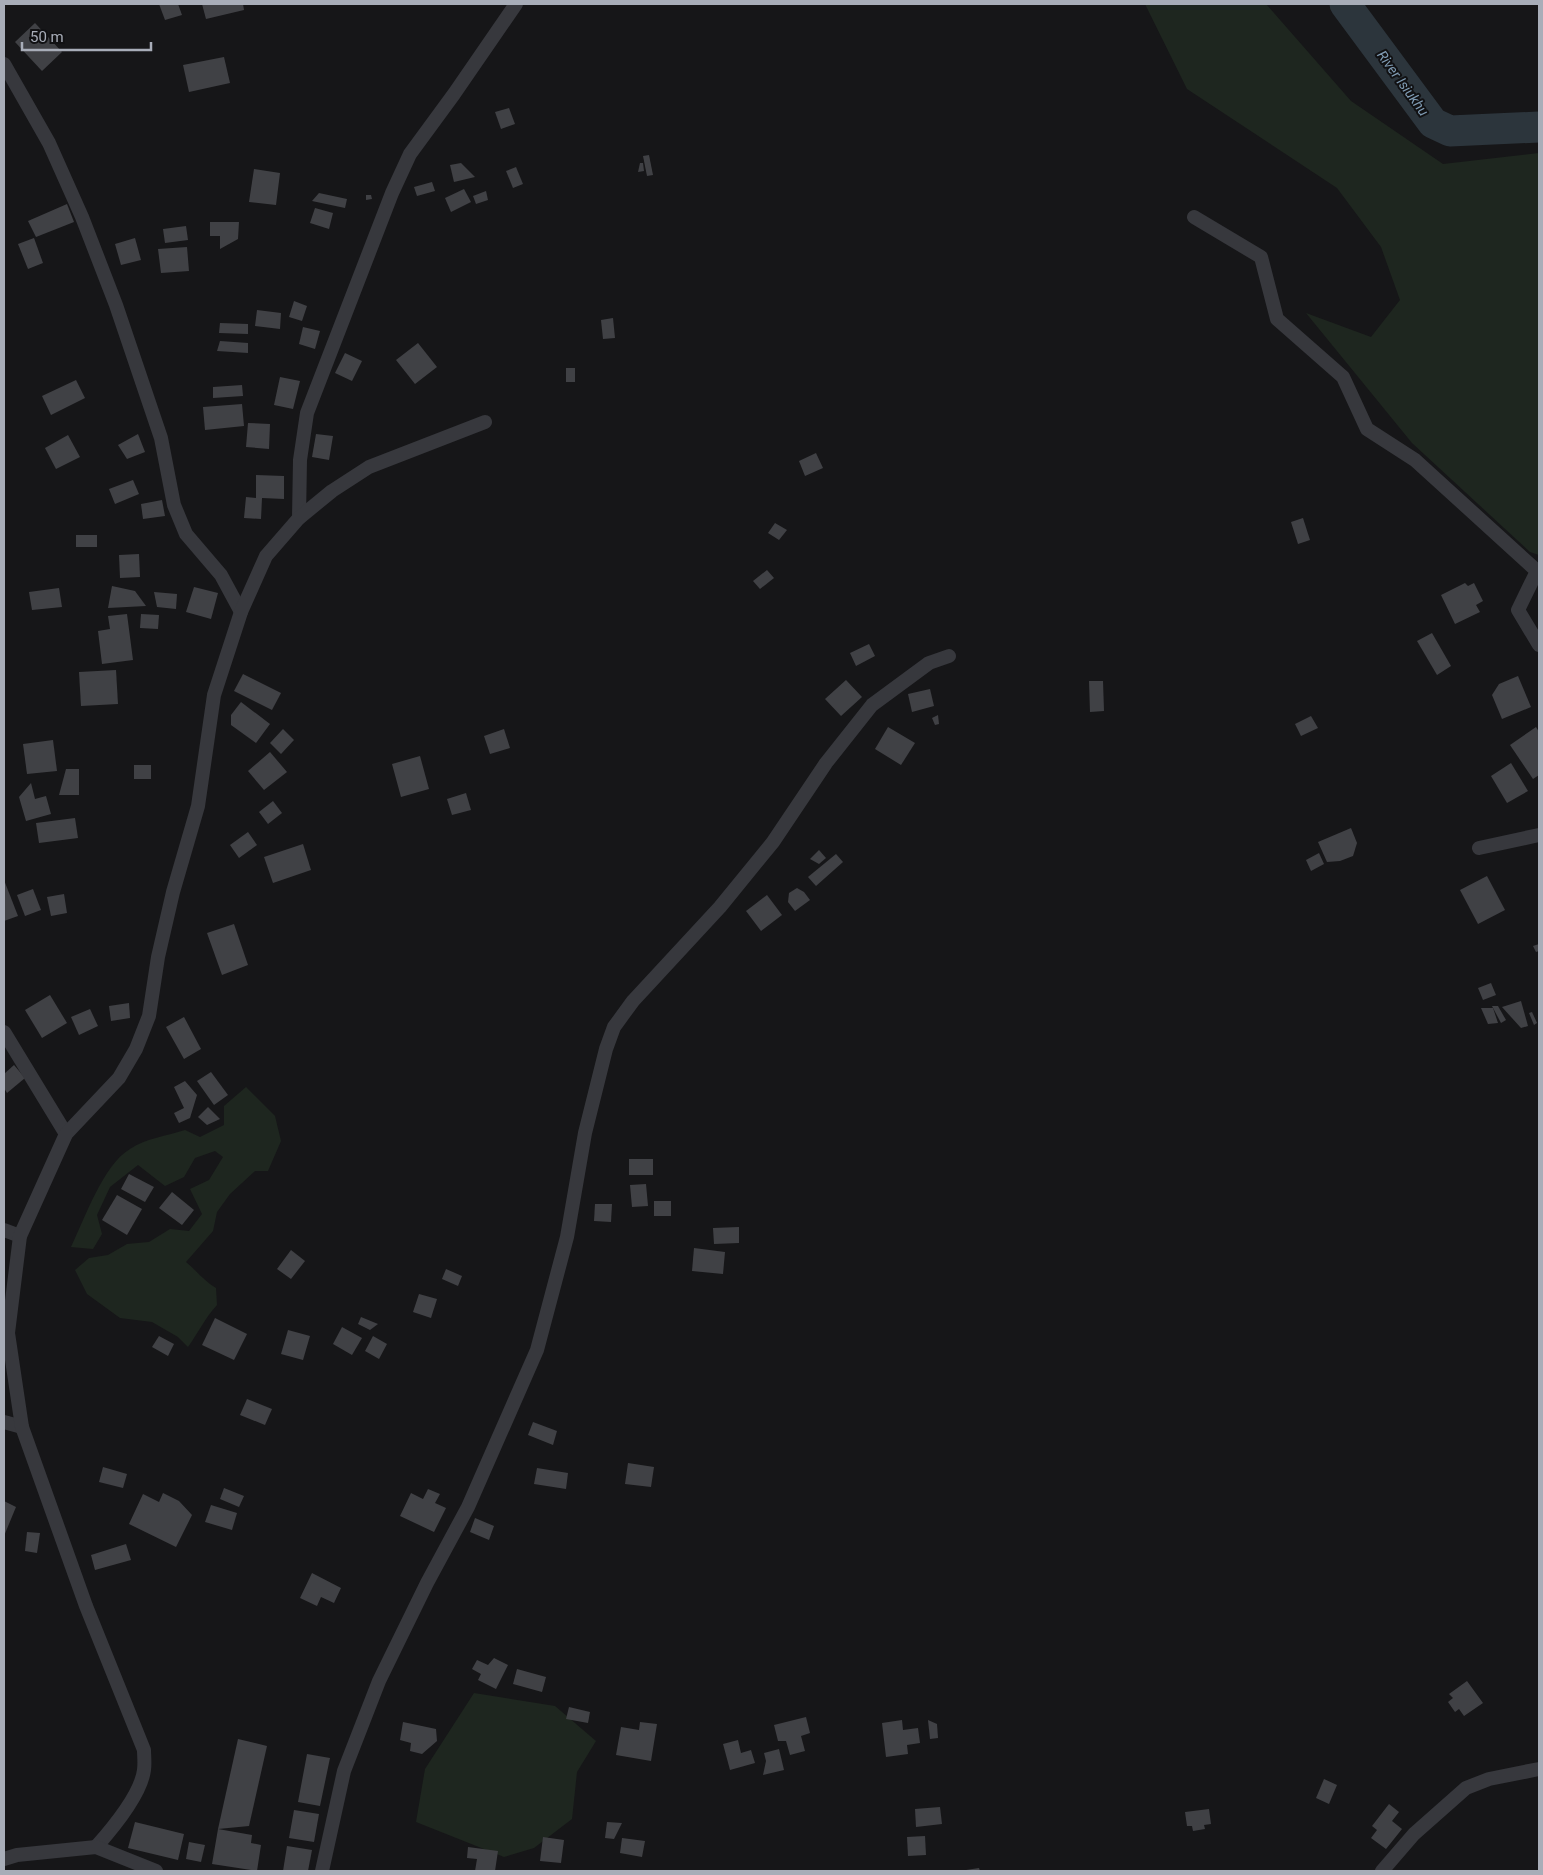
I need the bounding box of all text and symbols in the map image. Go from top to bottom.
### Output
scale bar [22,20,151,52]
text: 50 m [30,28,64,46]
water label: River Isiukhu [1374,47,1432,119]

